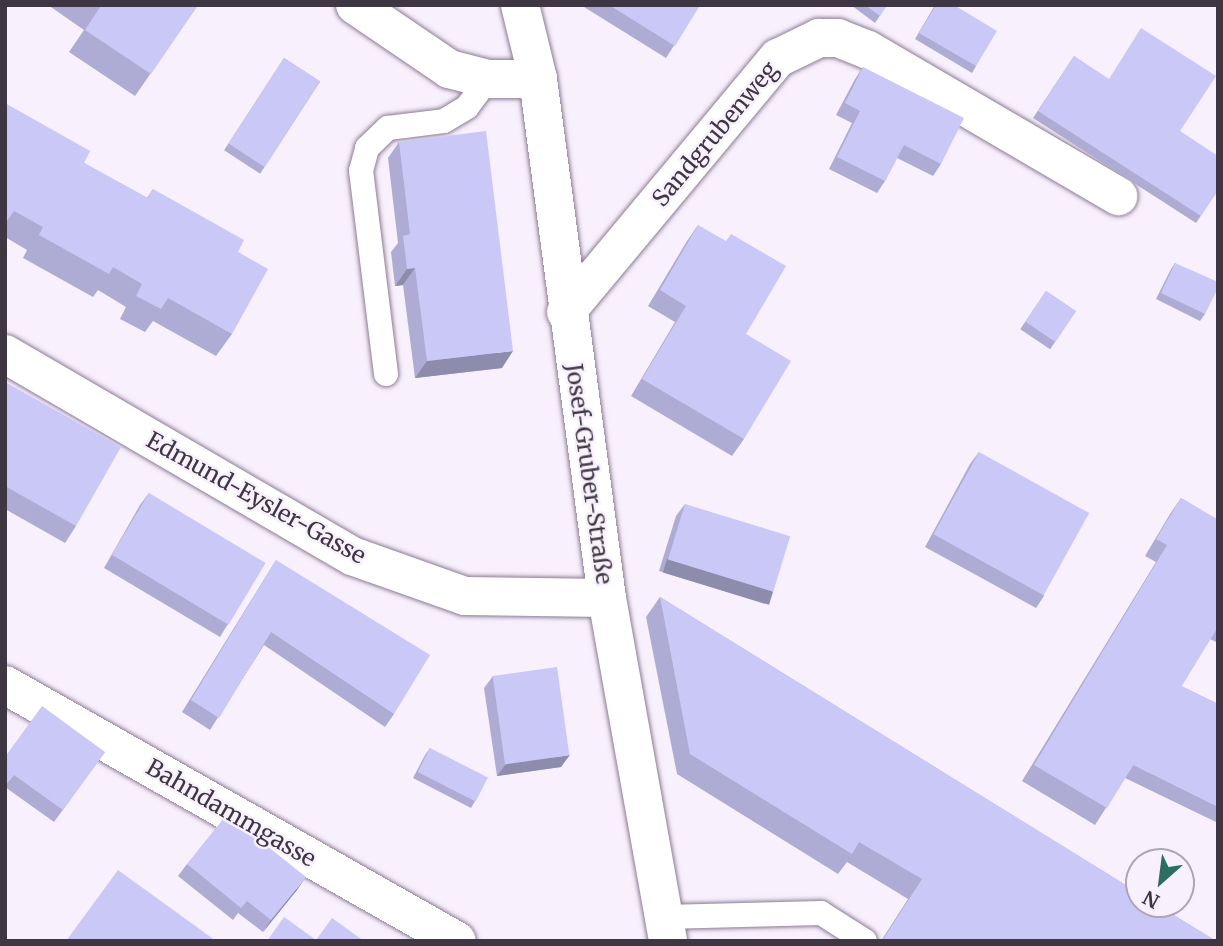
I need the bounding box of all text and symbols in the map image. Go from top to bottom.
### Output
street label: Sandgrubenweg [646,56,784,212]
street label: Josef-Gruber-Straße [560,362,618,586]
street label: Edmund-Eysler-Gasse [141,426,371,570]
street label: Bahndammgasse [141,753,321,873]
north arrow [1125,848,1195,918]
text: N [1139,886,1163,914]

